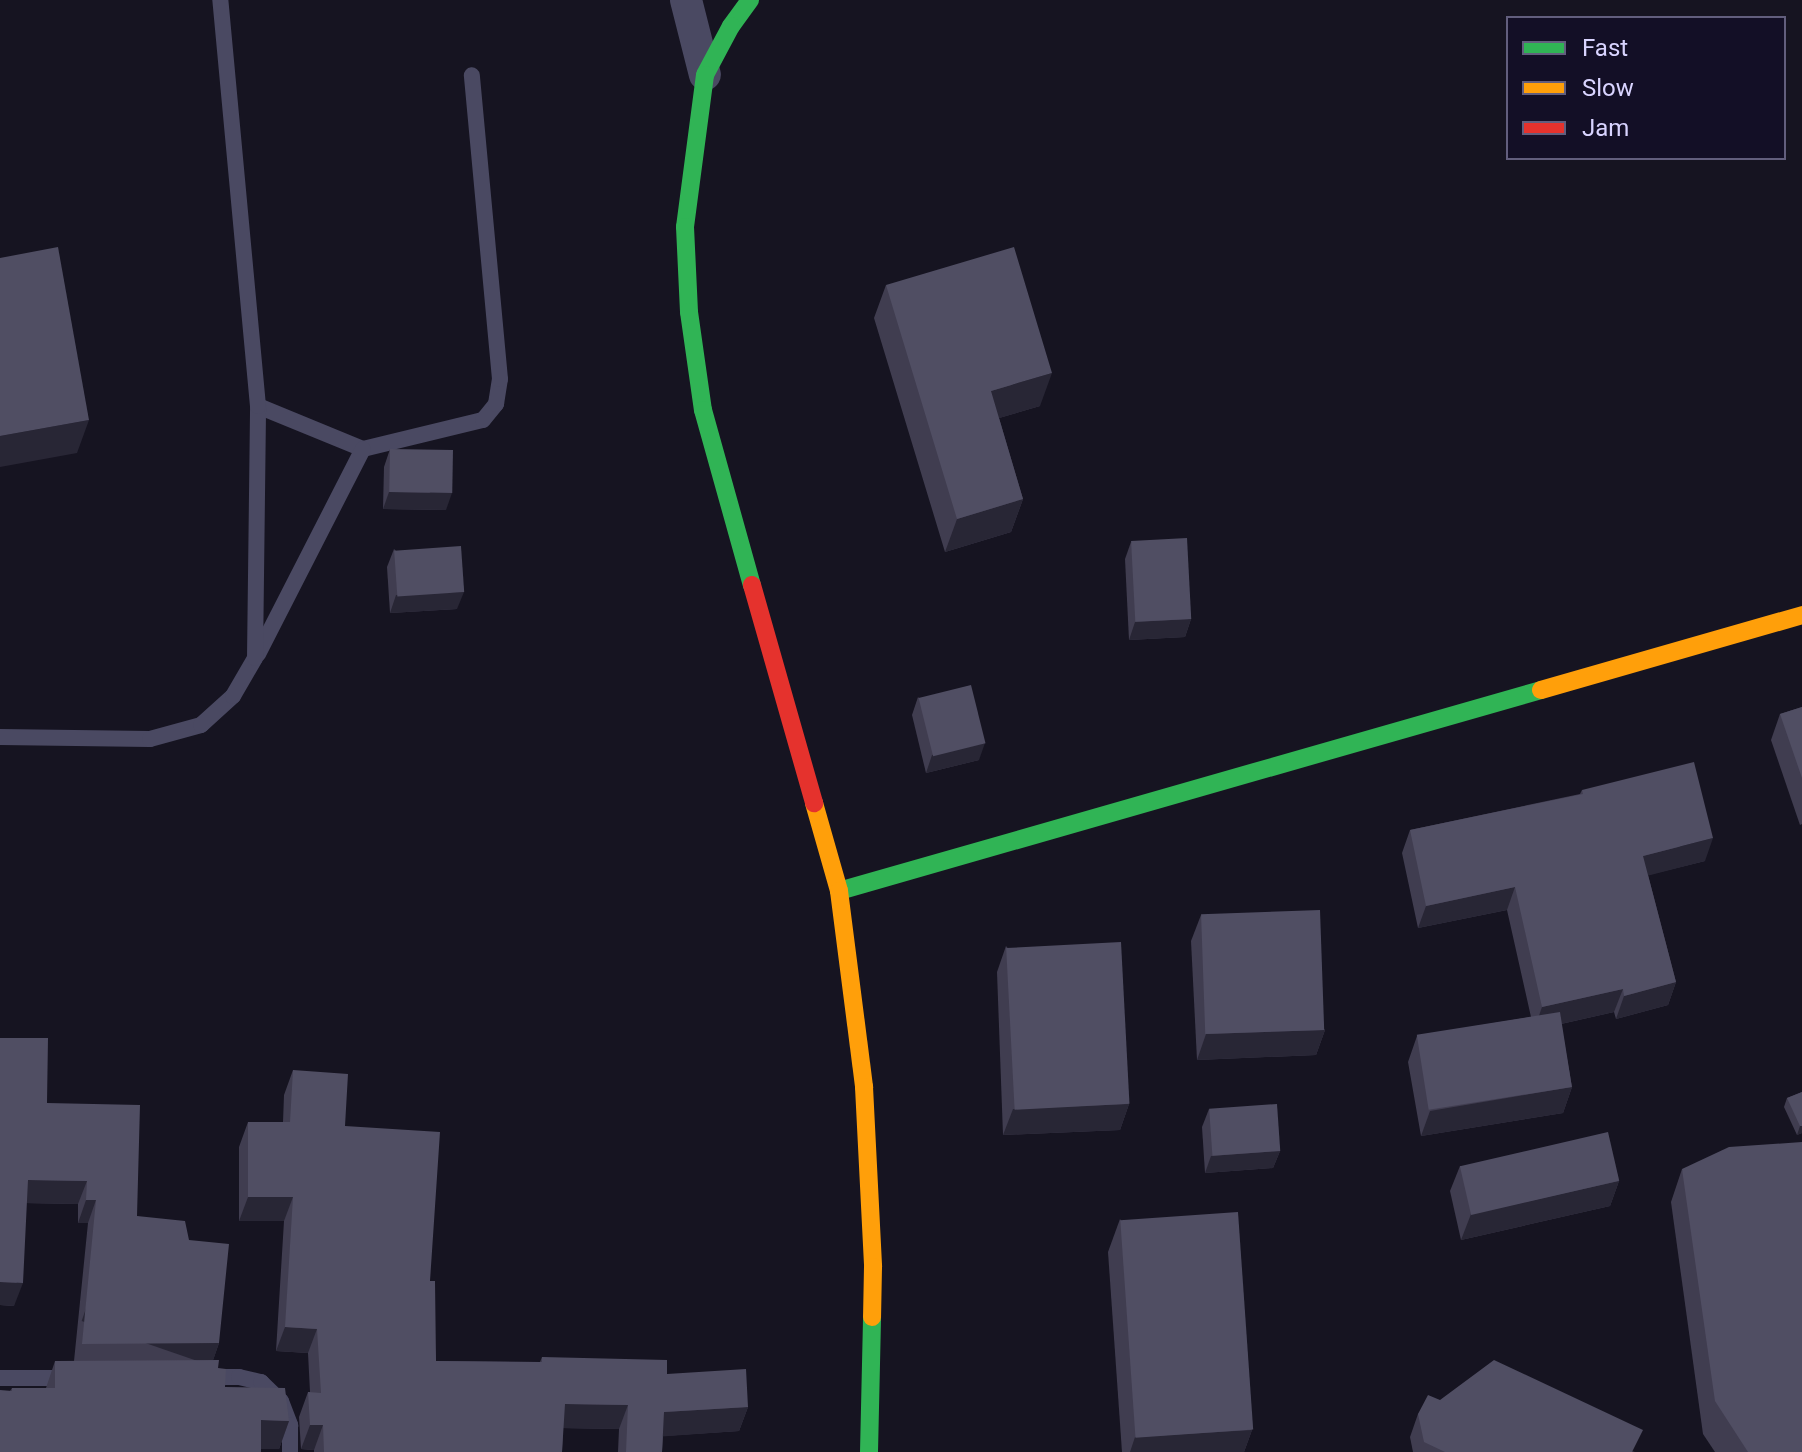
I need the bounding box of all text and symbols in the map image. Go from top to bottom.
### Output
legend [1506,16,1786,160]
text: Fast [1582,34,1628,62]
text: Slow [1582,74,1634,102]
text: Jam [1582,114,1629,142]

